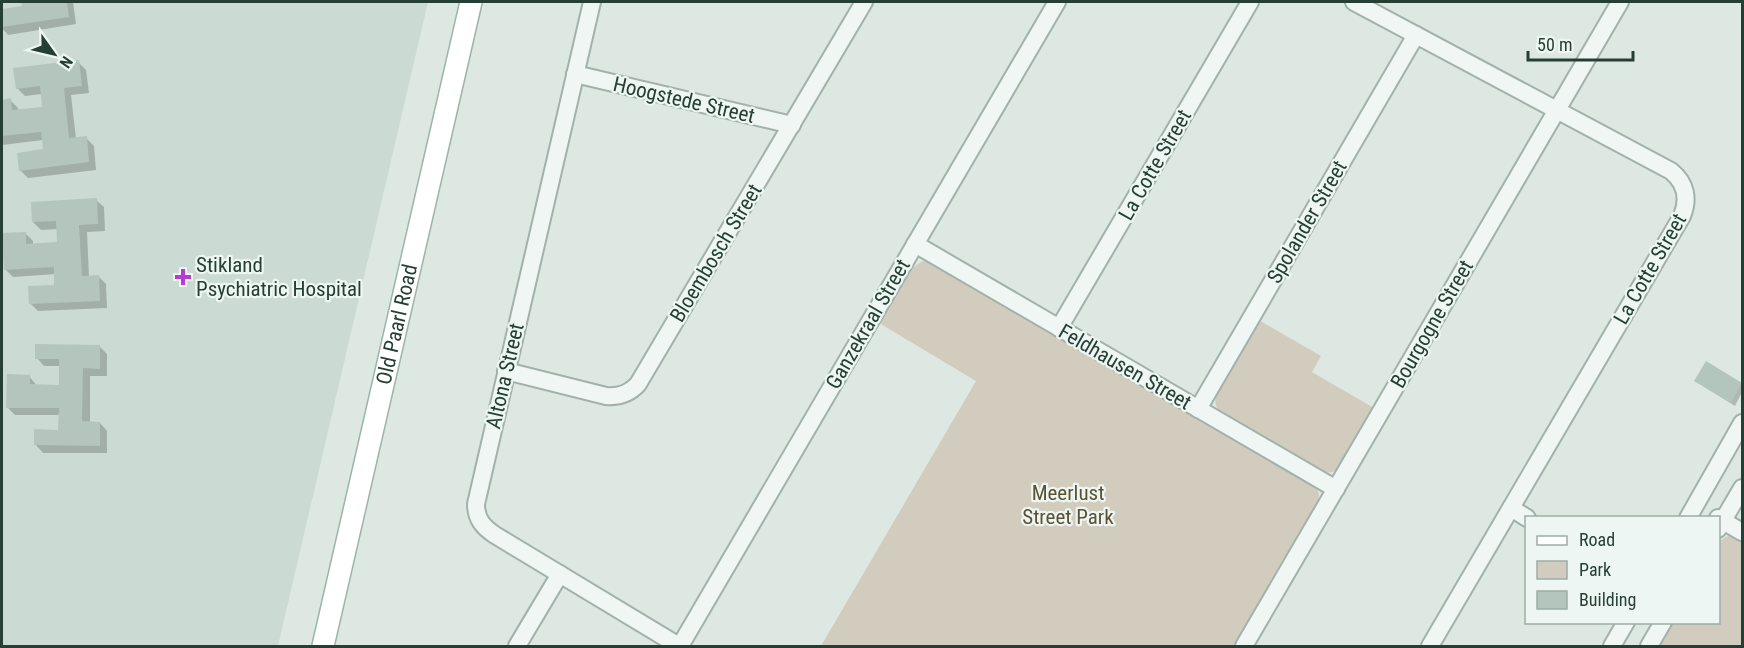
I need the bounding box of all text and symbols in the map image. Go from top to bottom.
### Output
north arrow [24,24,84,84]
scale bar [1528,24,1633,62]
text: 50 m [1537,34,1572,55]
text: N [55,53,77,71]
street label: Hoogstede Street [611,72,757,128]
street label: La Cotte Street [1114,105,1196,225]
street label: Spolander Street [1262,156,1352,288]
street label: Bloembosch Street [665,180,767,326]
street label: La Cotte Street [1609,209,1691,329]
place label: Stikland Psychiatric Hospital [196,253,362,301]
street label: Ganzekraal Street [821,255,915,393]
street label: Bourgogne Street [1386,256,1478,392]
street label: Old Paarl Road [371,262,422,387]
marker: Stikland Psychiatric Hospital [174,268,192,286]
street label: Feldhausen Street [1055,319,1195,415]
street label: Altona Street [481,321,529,431]
park label: Meerlust Street Park [1022,481,1114,529]
legend [1525,516,1720,624]
text: Road [1579,529,1615,550]
text: Park [1579,559,1611,580]
text: Building [1579,589,1636,610]

